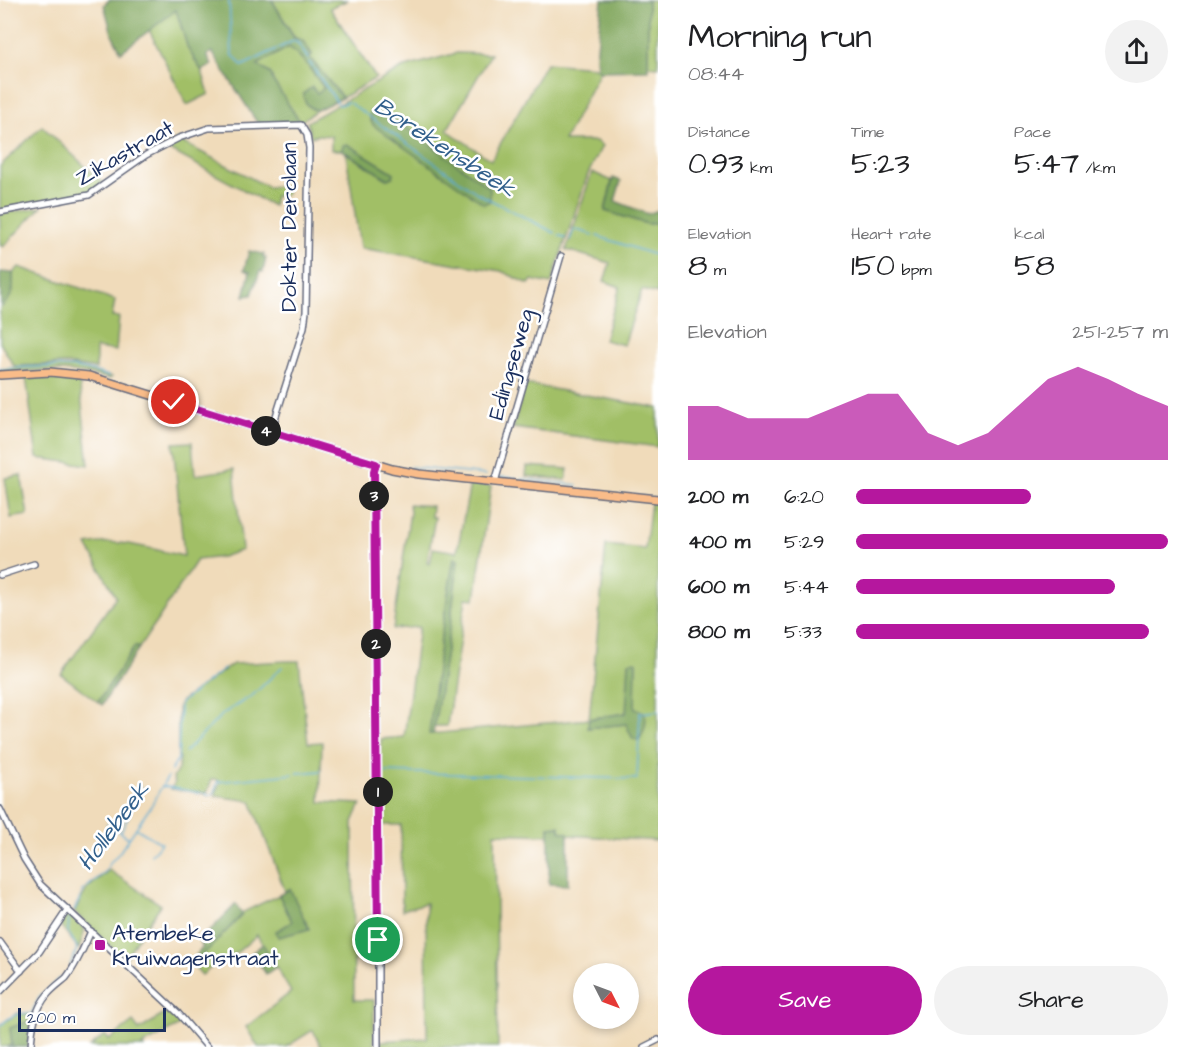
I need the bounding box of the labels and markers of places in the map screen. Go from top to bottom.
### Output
pin [148,376,199,427]
pin: 4 [251,416,281,446]
pin: 3 [359,481,389,511]
pin: 2 [361,629,391,659]
pin: 1 [363,777,393,807]
pin [352,914,403,965]
place label: Atembeke Kruiwagenstraat [112,918,279,975]
marker: Atembeke Kruiwagenstraat [93,938,107,952]

